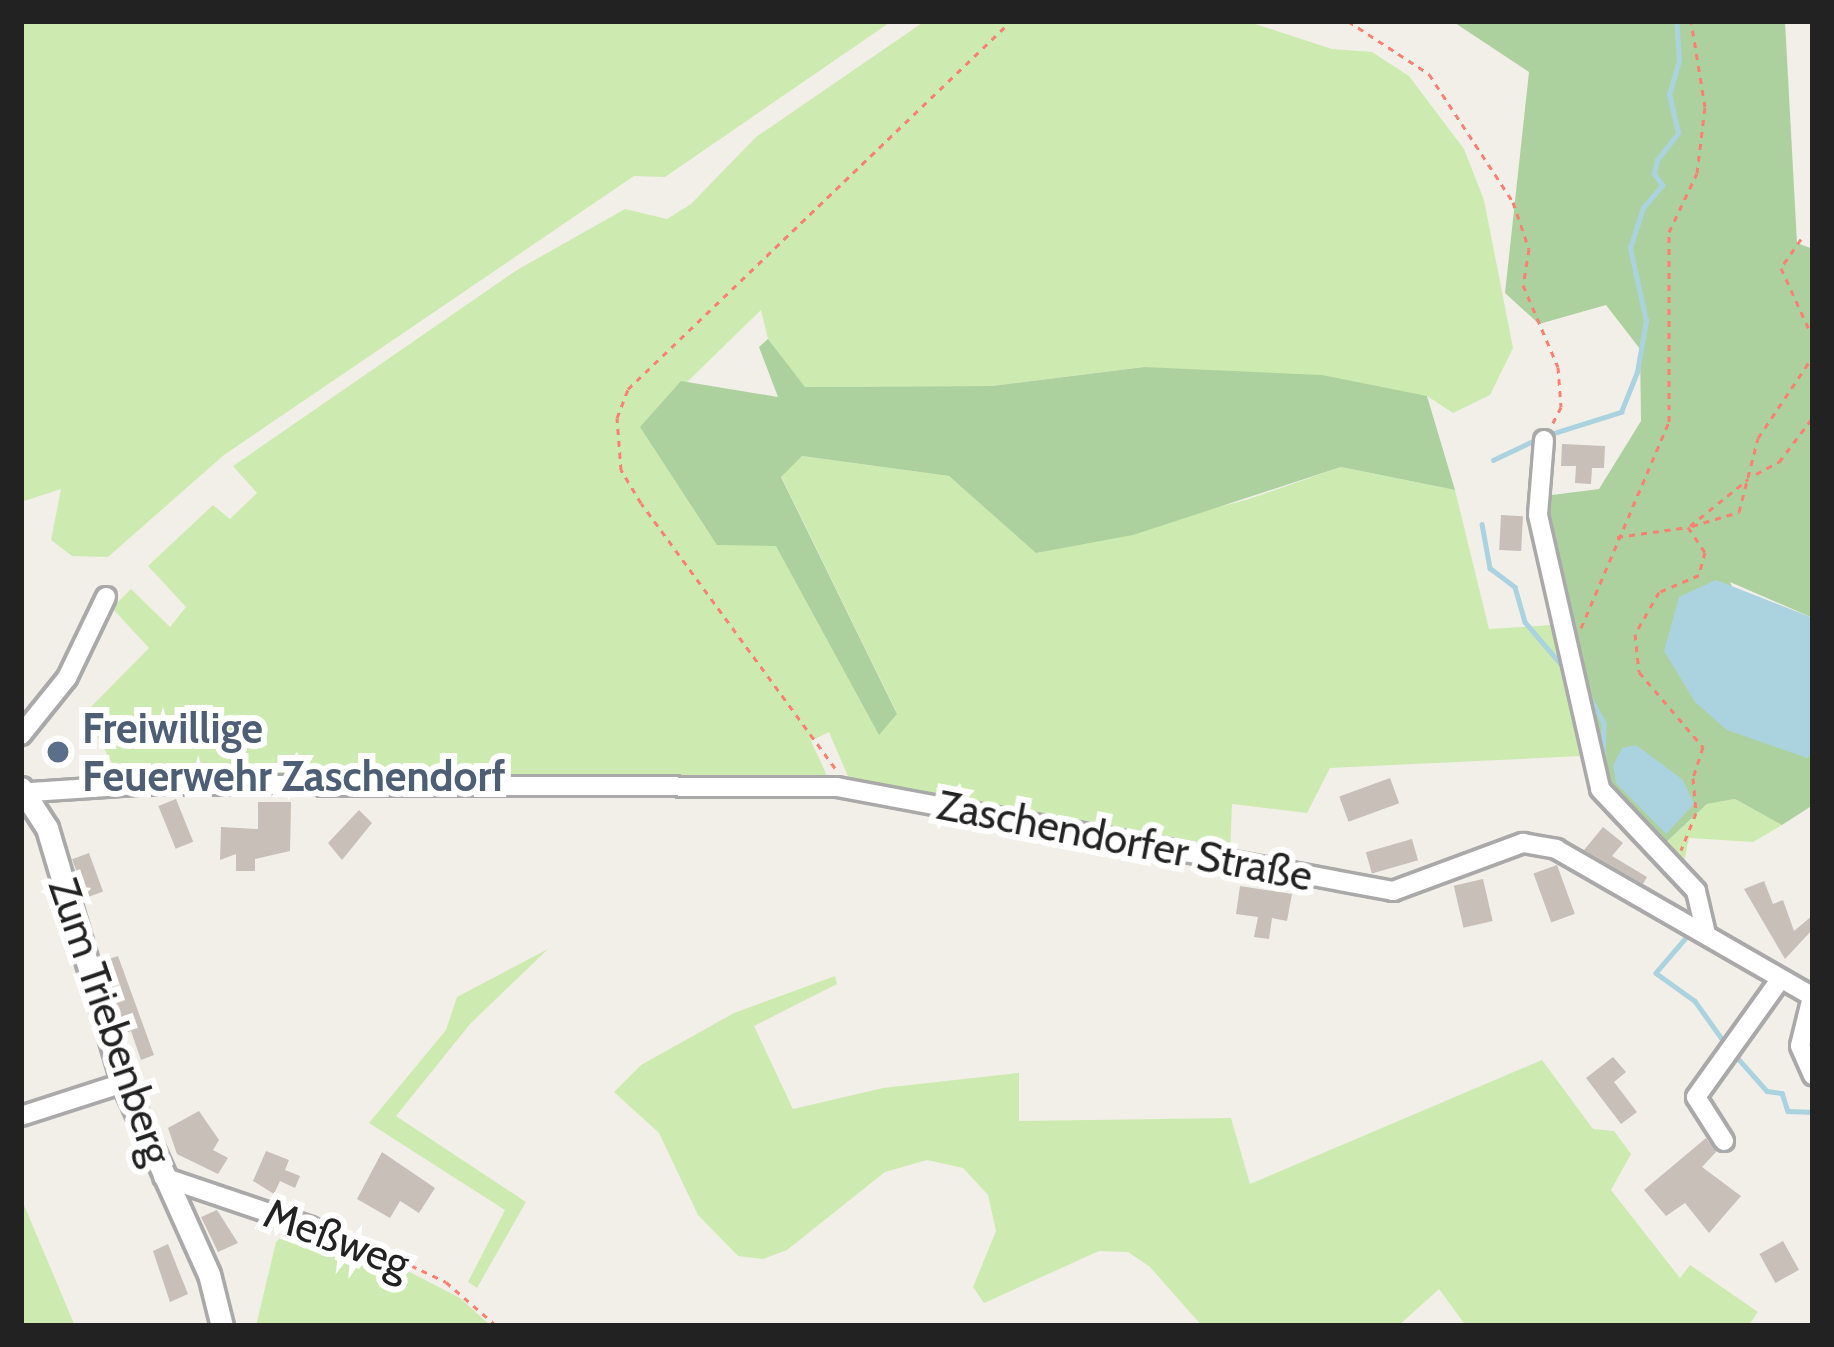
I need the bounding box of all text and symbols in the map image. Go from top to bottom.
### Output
place label: Freiwillige Feuerwehr Zaschendorf [82,703,506,801]
marker: Freiwillige Feuerwehr Zaschendorf [45,739,71,765]
street label: Zaschendorfer Straße [933,779,1317,901]
street label: Zum Triebenberg [38,871,184,1171]
street label: Meßweg [257,1187,417,1289]

